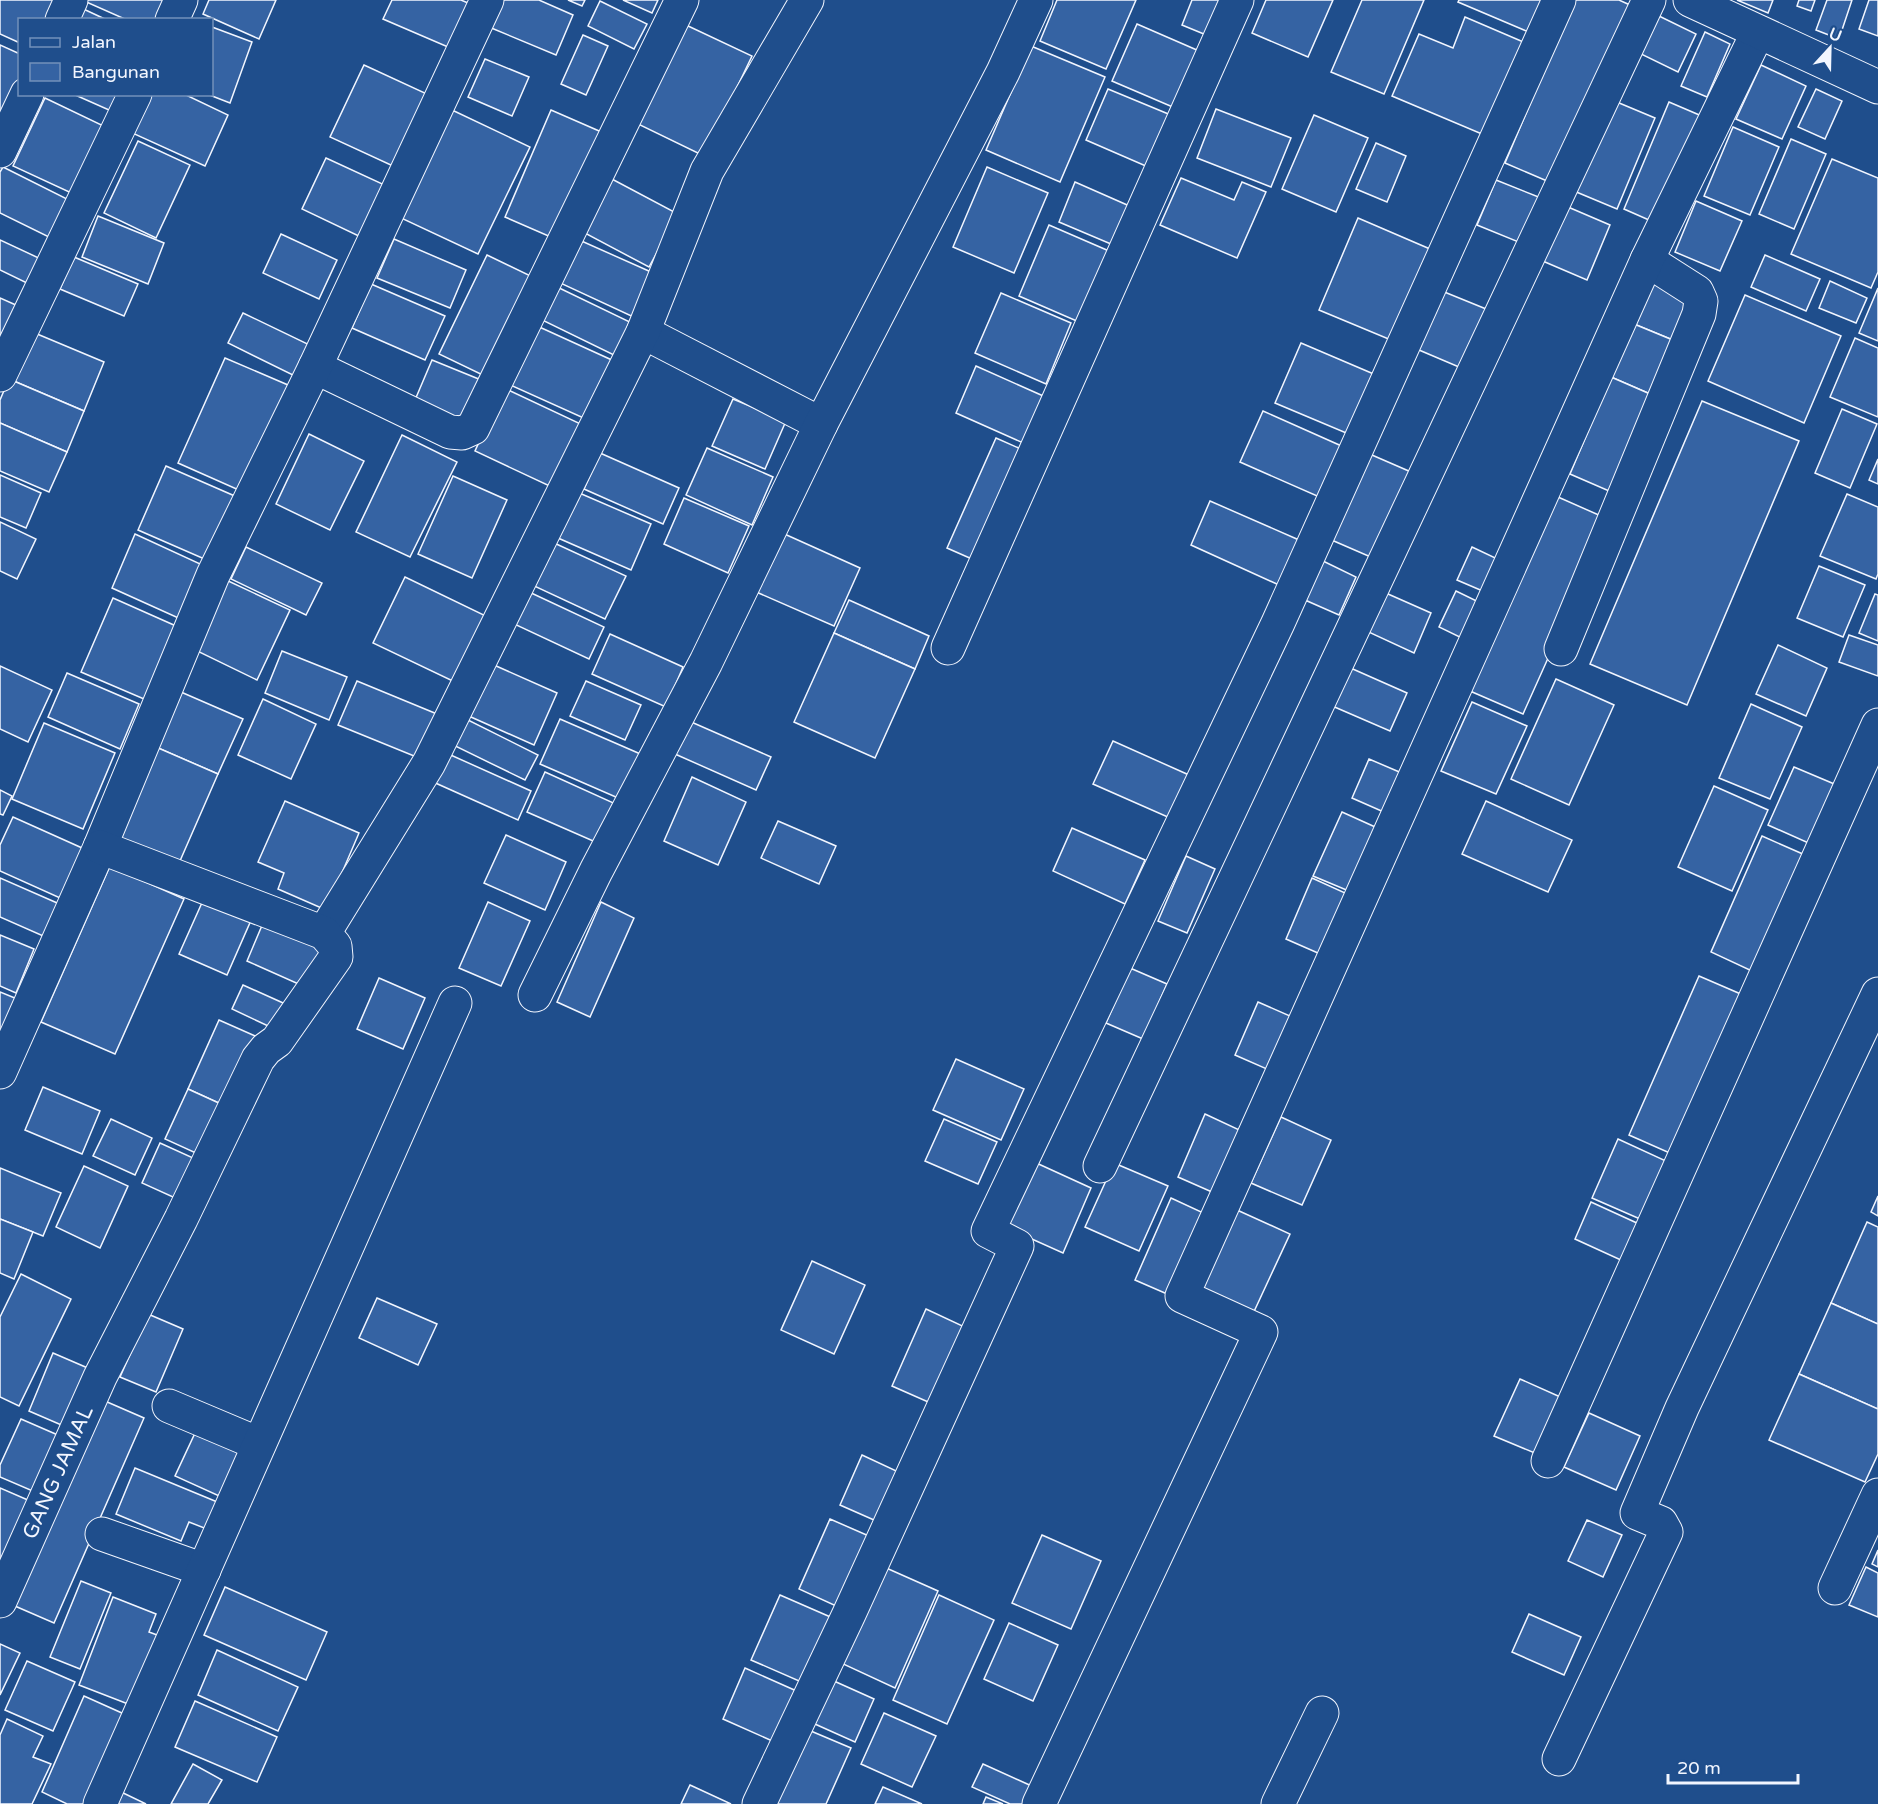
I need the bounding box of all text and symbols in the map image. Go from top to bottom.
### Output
legend [18,18,213,96]
north arrow [1800,18,1860,78]
text: U [1826,23,1845,47]
text: Jalan [72,31,116,53]
text: Bangunan [72,61,160,83]
street label: GANG JAMAL [17,1402,98,1543]
scale bar [1668,1747,1798,1785]
text: 20 m [1677,1757,1721,1779]

